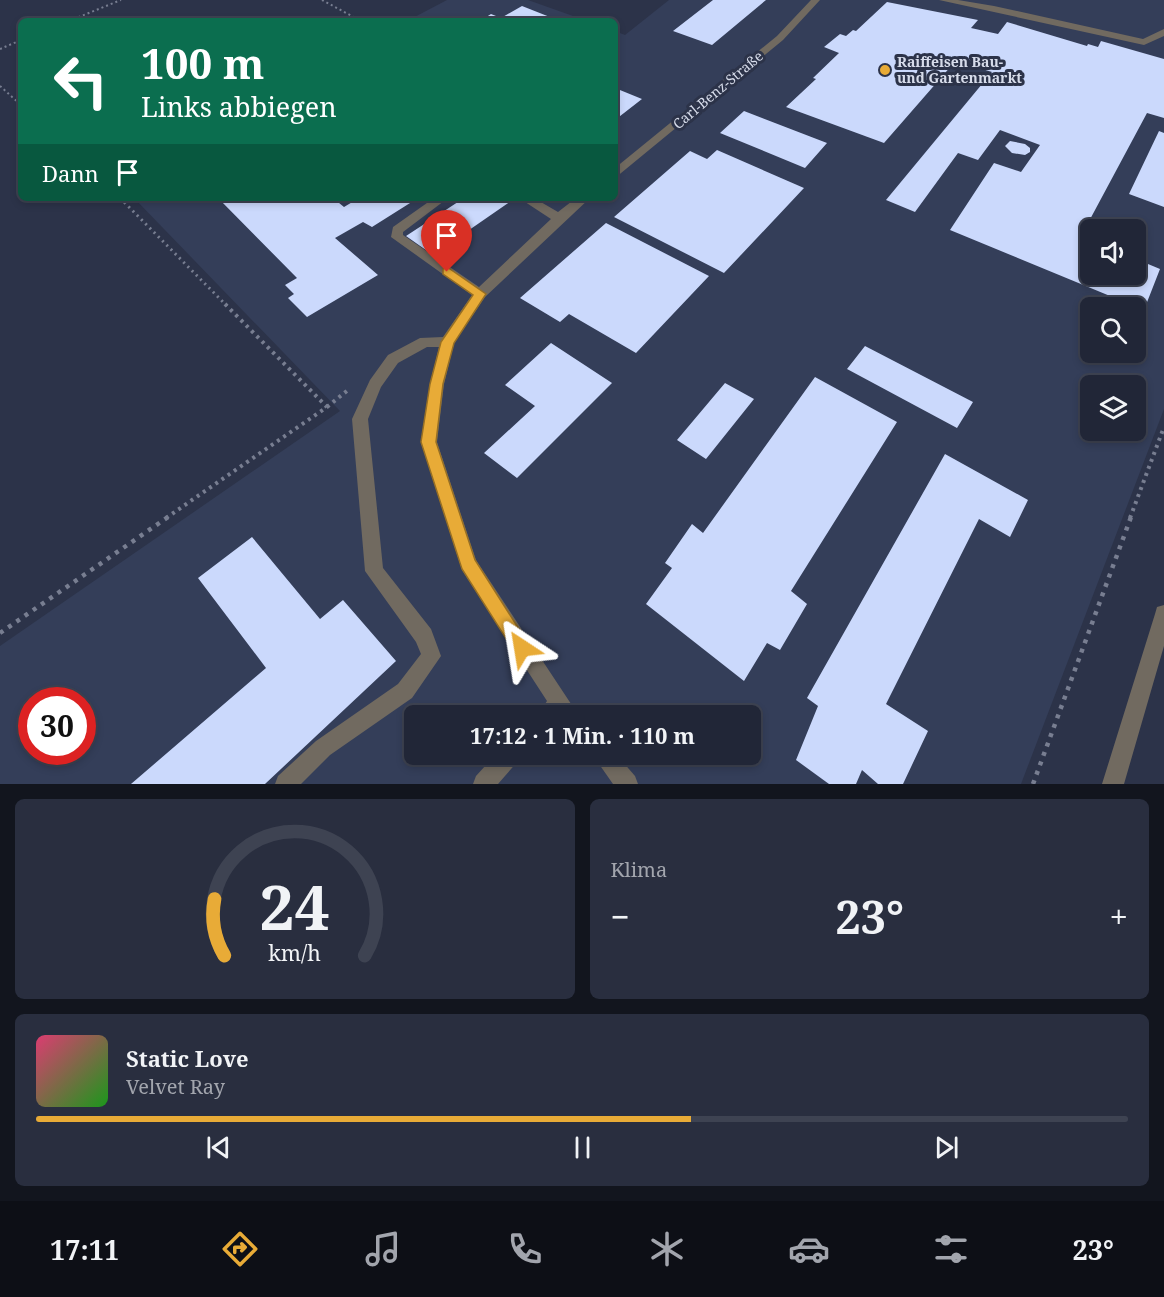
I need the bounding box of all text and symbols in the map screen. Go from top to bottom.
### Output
text: 100 m [141,34,265,91]
icon: left [42,42,120,120]
street label: Carl-Benz-Straße [669,46,767,133]
place label: Raiffeisen Bau- und Gartenmarkt [897,52,1022,87]
marker: Raiffeisen Bau- und Gartenmarkt [878,63,892,77]
text: Links abbiegen [141,88,337,125]
icon: arrive [111,156,144,189]
text: Dann [42,158,99,188]
pin [421,210,472,272]
icon: arrive [430,219,463,252]
map controls [1080,219,1146,441]
button: sound [1080,219,1146,285]
button: search [1080,297,1146,363]
button: layers [1080,375,1146,441]
position arrow [490,616,554,680]
speed limit sign: 30 [18,687,96,765]
text: 17:12 · 1 Min. · 110 m [470,720,695,750]
text: Klima [611,856,667,883]
text: 24 [259,863,330,948]
text: 23° [835,886,904,947]
text: − [611,894,630,939]
text: + [1110,894,1128,939]
text: km/h [268,938,321,967]
text: Static Love [126,1043,249,1073]
text: Velvet Ray [126,1073,225,1100]
icon: previous [202,1131,235,1164]
icon: pause [566,1131,599,1164]
icon: next [930,1131,963,1164]
icon: directions [219,1228,261,1270]
icon: music [362,1228,404,1270]
icon: phone [504,1228,546,1270]
icon: climate [646,1228,688,1270]
icon: car [788,1228,830,1270]
icon: filters [930,1228,972,1270]
text: 17:11 [50,1231,119,1268]
text: 23° [1073,1231,1114,1268]

